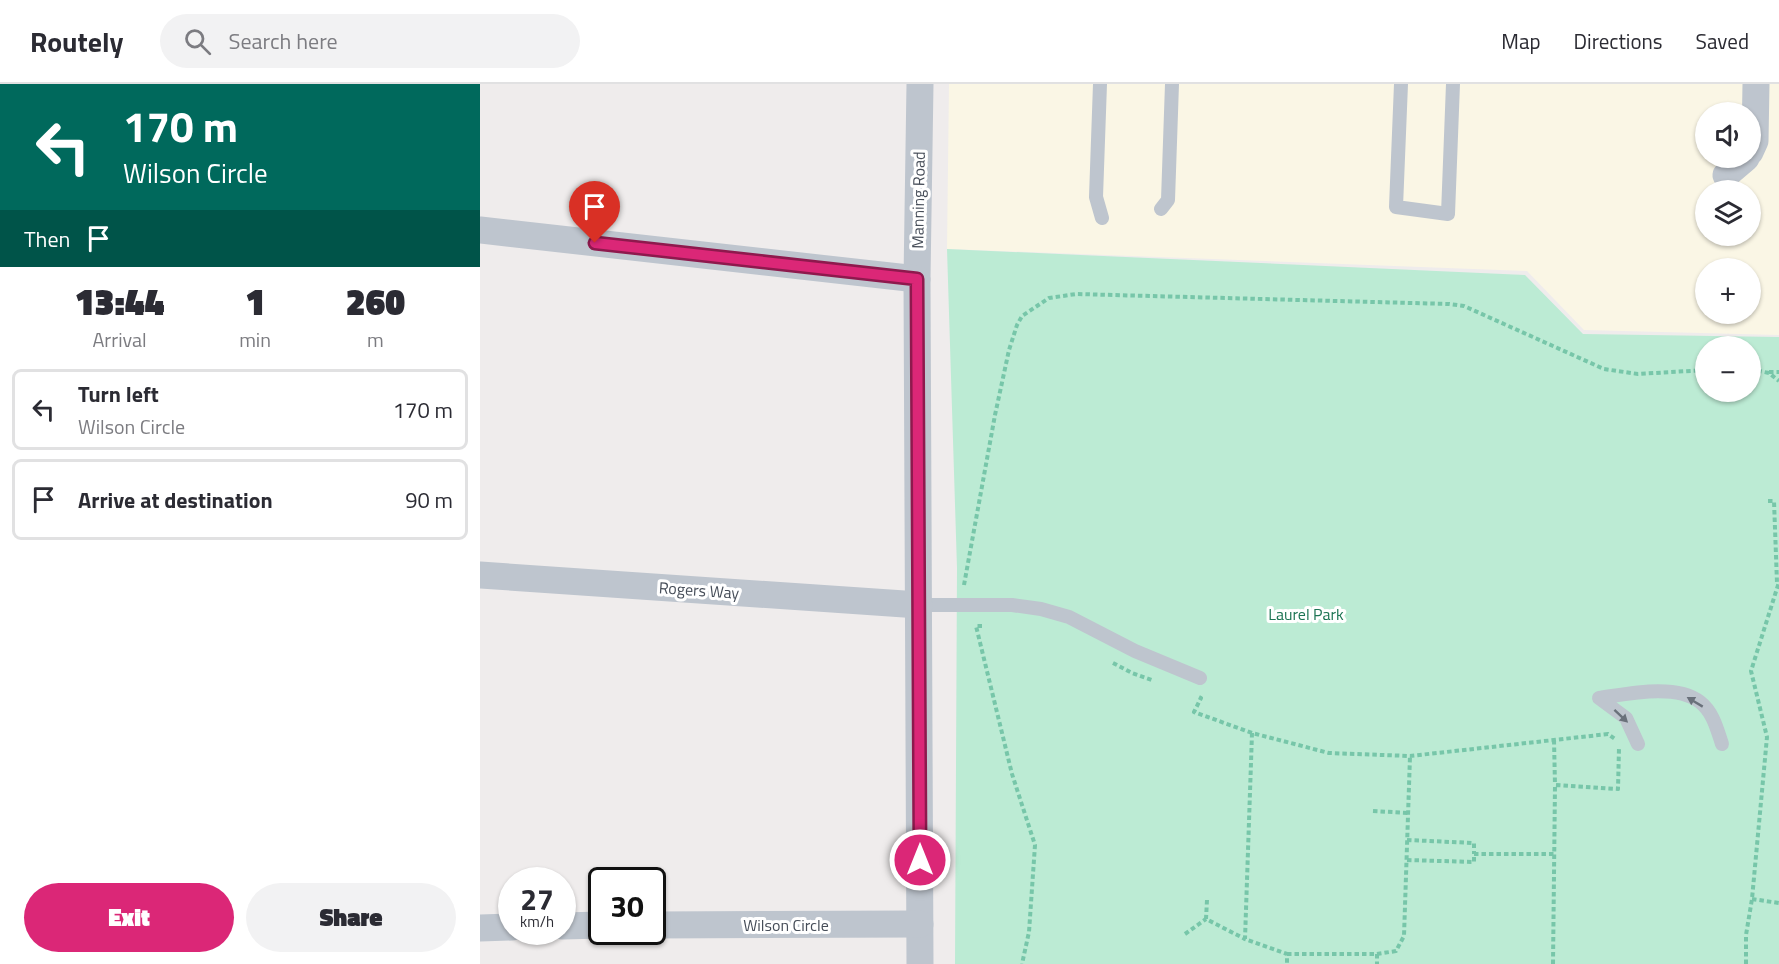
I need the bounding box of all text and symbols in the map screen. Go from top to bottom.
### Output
search box [160,14,580,68]
text: Routely [30,20,124,63]
text: Search here [229,24,338,58]
icon: search [181,25,214,58]
text: Map [1501,25,1541,57]
text: Directions [1574,25,1663,57]
text: Saved [1696,25,1749,57]
text: 170 m [123,94,238,158]
map controls [1695,102,1761,402]
button: sound [1695,102,1761,168]
icon: left [24,108,102,186]
street label: Manning Road [905,151,931,249]
text: Wilson Circle [123,152,268,193]
button: layers [1695,180,1761,246]
pin [569,181,620,243]
icon: arrive [578,190,611,223]
text: Then [24,222,70,256]
icon: arrive [82,222,115,255]
button: + [1695,258,1761,324]
text: 13:44 [75,274,164,329]
text: 1 [245,274,265,329]
text: 260 [346,274,405,329]
text: Arrival [92,324,147,355]
text: min [239,324,271,355]
text: m [367,324,384,355]
button: − [1695,336,1761,402]
text: Turn left [78,377,159,411]
icon: left [27,393,60,426]
text: 170 m [393,393,453,427]
text: Wilson Circle [78,411,185,442]
icon: arrive [27,483,60,516]
text: Arrive at destination [78,483,273,517]
text: 90 m [405,483,453,517]
street label: Rogers Way [658,575,740,605]
park label: Laurel Park [1268,602,1344,626]
one-way arrow [1687,697,1704,708]
one-way arrow [1613,709,1628,723]
position arrow [888,828,952,892]
speed limit sign: 30 [588,867,666,945]
text: 27 [520,876,554,922]
button: Exit [24,883,234,952]
button: Share [246,883,456,952]
text: km/h [520,910,554,933]
street label: Wilson Circle [743,913,829,937]

